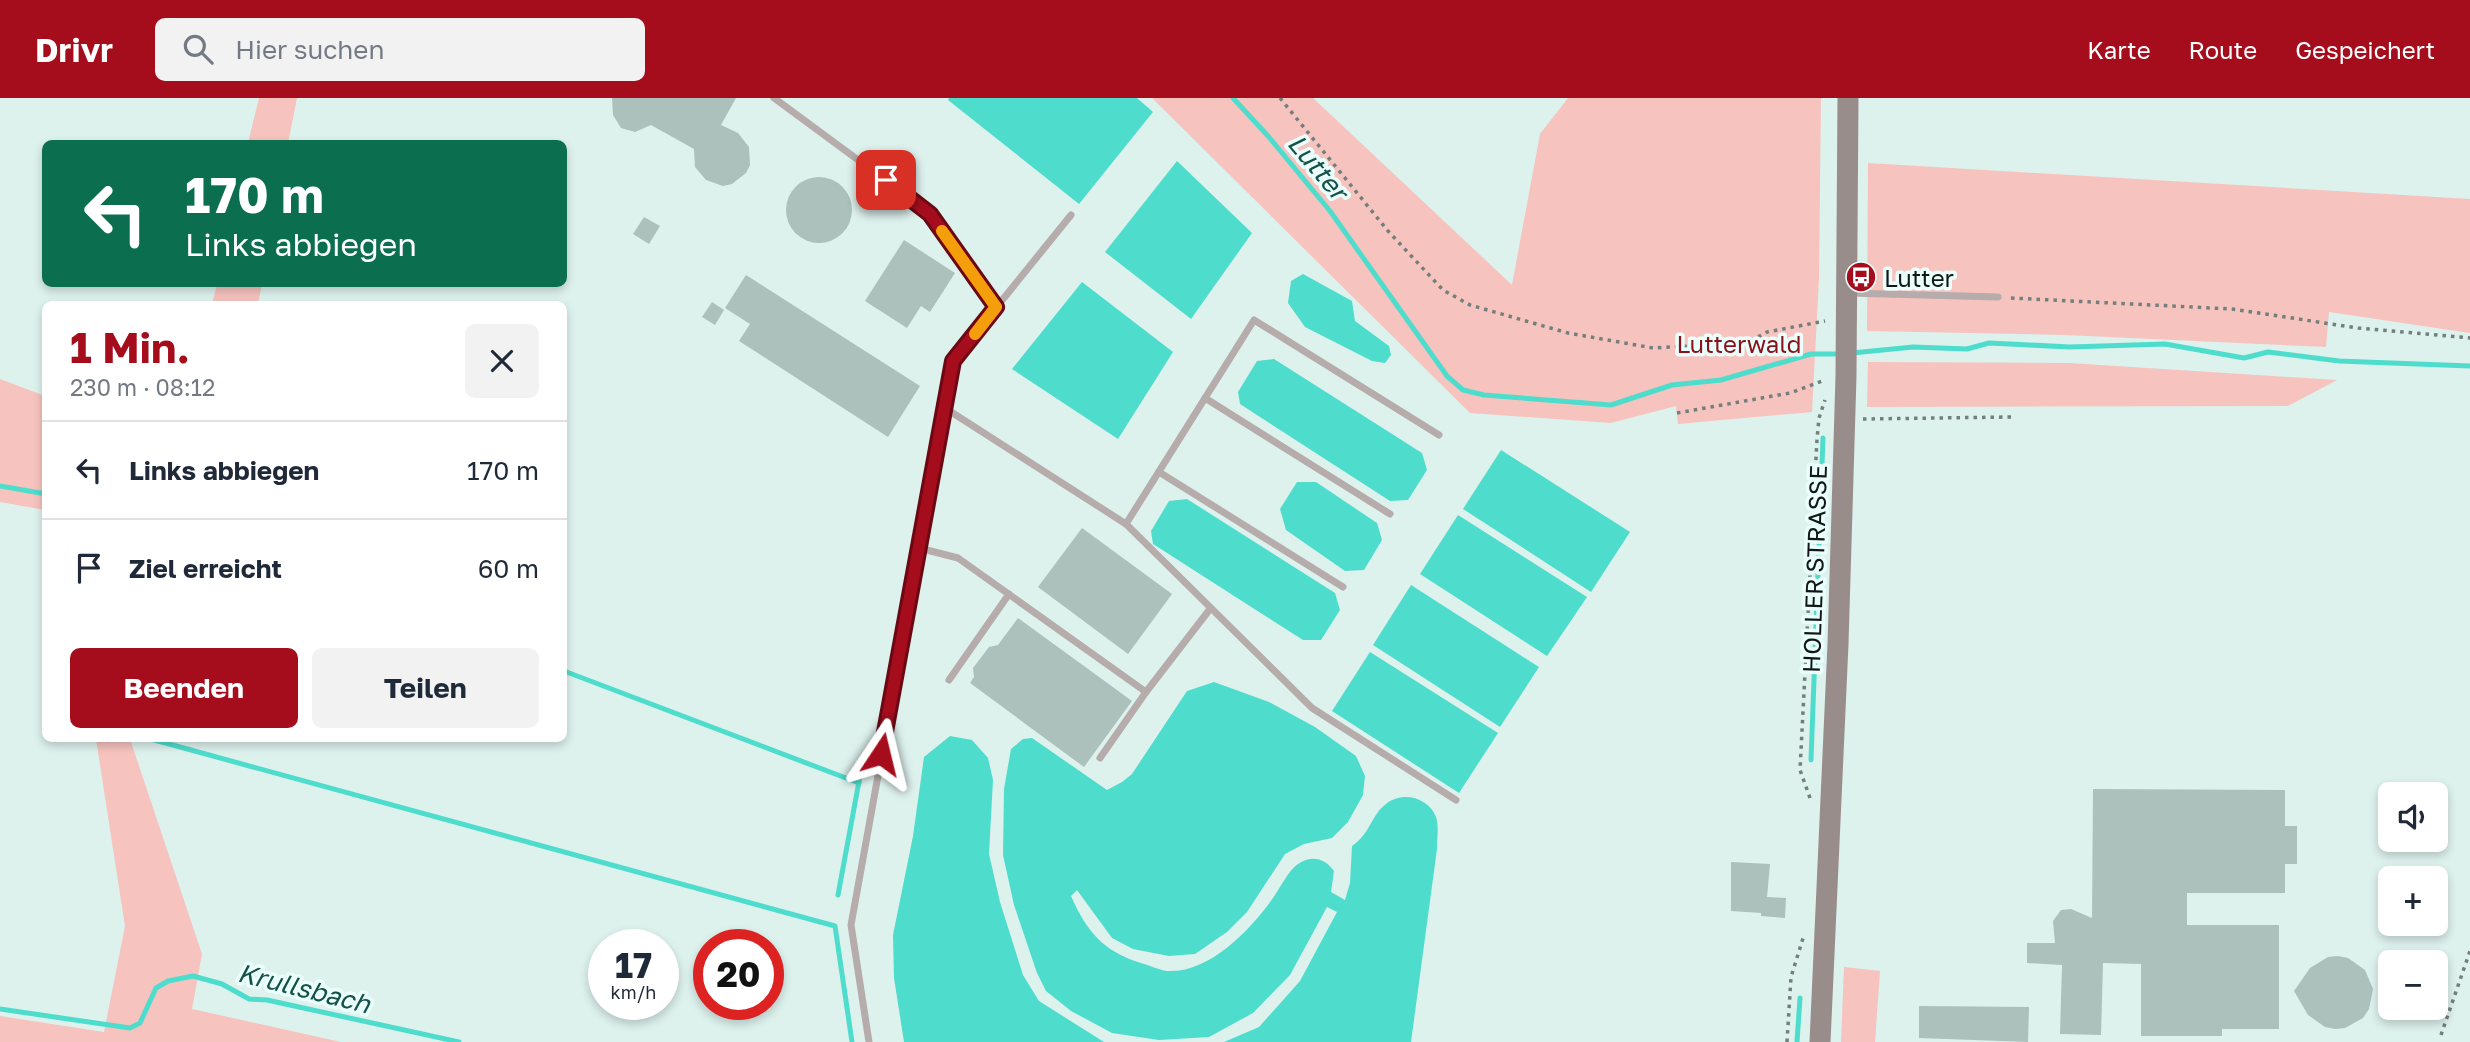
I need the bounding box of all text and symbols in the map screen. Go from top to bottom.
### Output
search box [155,18,645,81]
text: Drivr [35,30,113,69]
icon: search [179,30,217,68]
text: Hier suchen [235,34,384,65]
text: Karte [2087,35,2151,64]
text: Route [2189,35,2257,64]
text: Gespeichert [2295,35,2435,64]
water label: Lutter [1282,128,1357,209]
pin [856,150,916,210]
icon: arrive [867,161,905,199]
text: 170 m [185,165,324,224]
icon: left [70,168,161,259]
text: Links abbiegen [185,225,417,263]
bus stop icon: Lutter [1844,260,1878,294]
place label: Lutter [1884,263,1954,292]
text: 1 Min. [70,322,190,372]
button: close [465,324,539,398]
park label: Lutterwald [1676,329,1802,358]
text: 230 m · 08:12 [70,373,215,401]
icon: left [70,451,108,489]
text: Links abbiegen [129,455,319,486]
text: 170 m [467,455,539,486]
street label: HOLLER STRASSE [1796,465,1832,673]
icon: arrive [70,549,108,587]
text: Ziel erreicht [129,553,282,584]
text: 60 m [478,553,539,584]
button: Beenden [70,648,298,728]
button: Teilen [312,648,539,728]
position arrow [844,717,918,791]
map controls [2378,782,2448,1020]
button: sound [2378,782,2448,852]
button: + [2378,866,2448,936]
speed limit sign: 20 [693,929,784,1020]
text: 17 [615,944,652,986]
button: − [2378,950,2448,1020]
water label: Krullsbach [235,957,374,1020]
text: km/h [611,981,656,1003]

